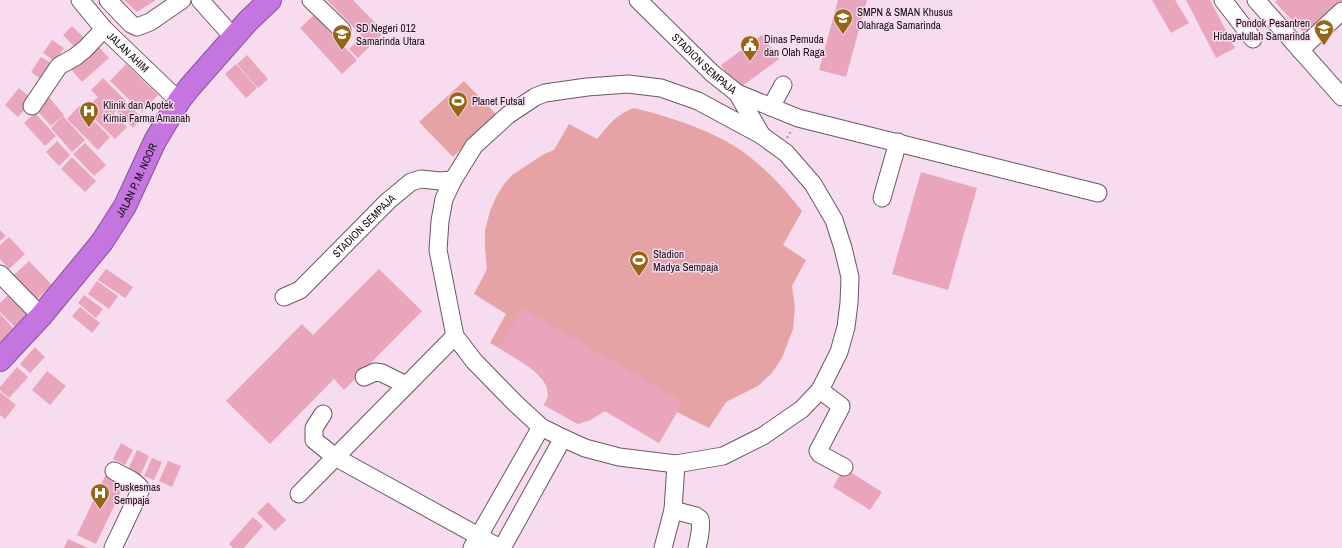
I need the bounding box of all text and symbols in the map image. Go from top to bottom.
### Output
place label: SMPN & SMAN Khusus Olahraga Samarinda [857,5,953,32]
school or university icon: SMPN & SMAN Khusus Olahraga Samarinda [832,7,854,35]
place label: Pondok Pesantren Hidayatullah Samarinda [1213,16,1310,43]
school or university icon: Pondok Pesantren Hidayatullah Samarinda [1313,18,1335,46]
place label: SD Negeri 012 Samarinda Utara [356,21,425,48]
school or university icon: SD Negeri 012 Samarinda Utara [331,23,353,51]
street label: JALAN AHIM [104,29,152,75]
street label: STADION SEMPAJA [669,30,740,98]
place label: Dinas Pemuda dan Olah Raga [764,32,825,59]
public building icon: Dinas Pemuda dan Olah Raga [739,34,761,62]
sports icon: Planet Futsal [447,90,469,118]
place label: Planet Futsal [472,94,525,108]
place label: Klinik dan Apotek Kimia Farma Amanah [103,98,190,125]
hospital icon: Klinik dan Apotek Kimia Farma Amanah [78,100,100,128]
street label: JALAN P. M. NOOR [113,141,160,220]
street label: STADION SEMPAJA [329,190,399,260]
place label: Stadion Madya Sempaja [653,247,718,274]
sports icon: Stadion Madya Sempaja [628,249,650,277]
place label: Puskesmas Sempaja [114,480,161,507]
hospital icon: Puskesmas Sempaja [89,482,111,510]

